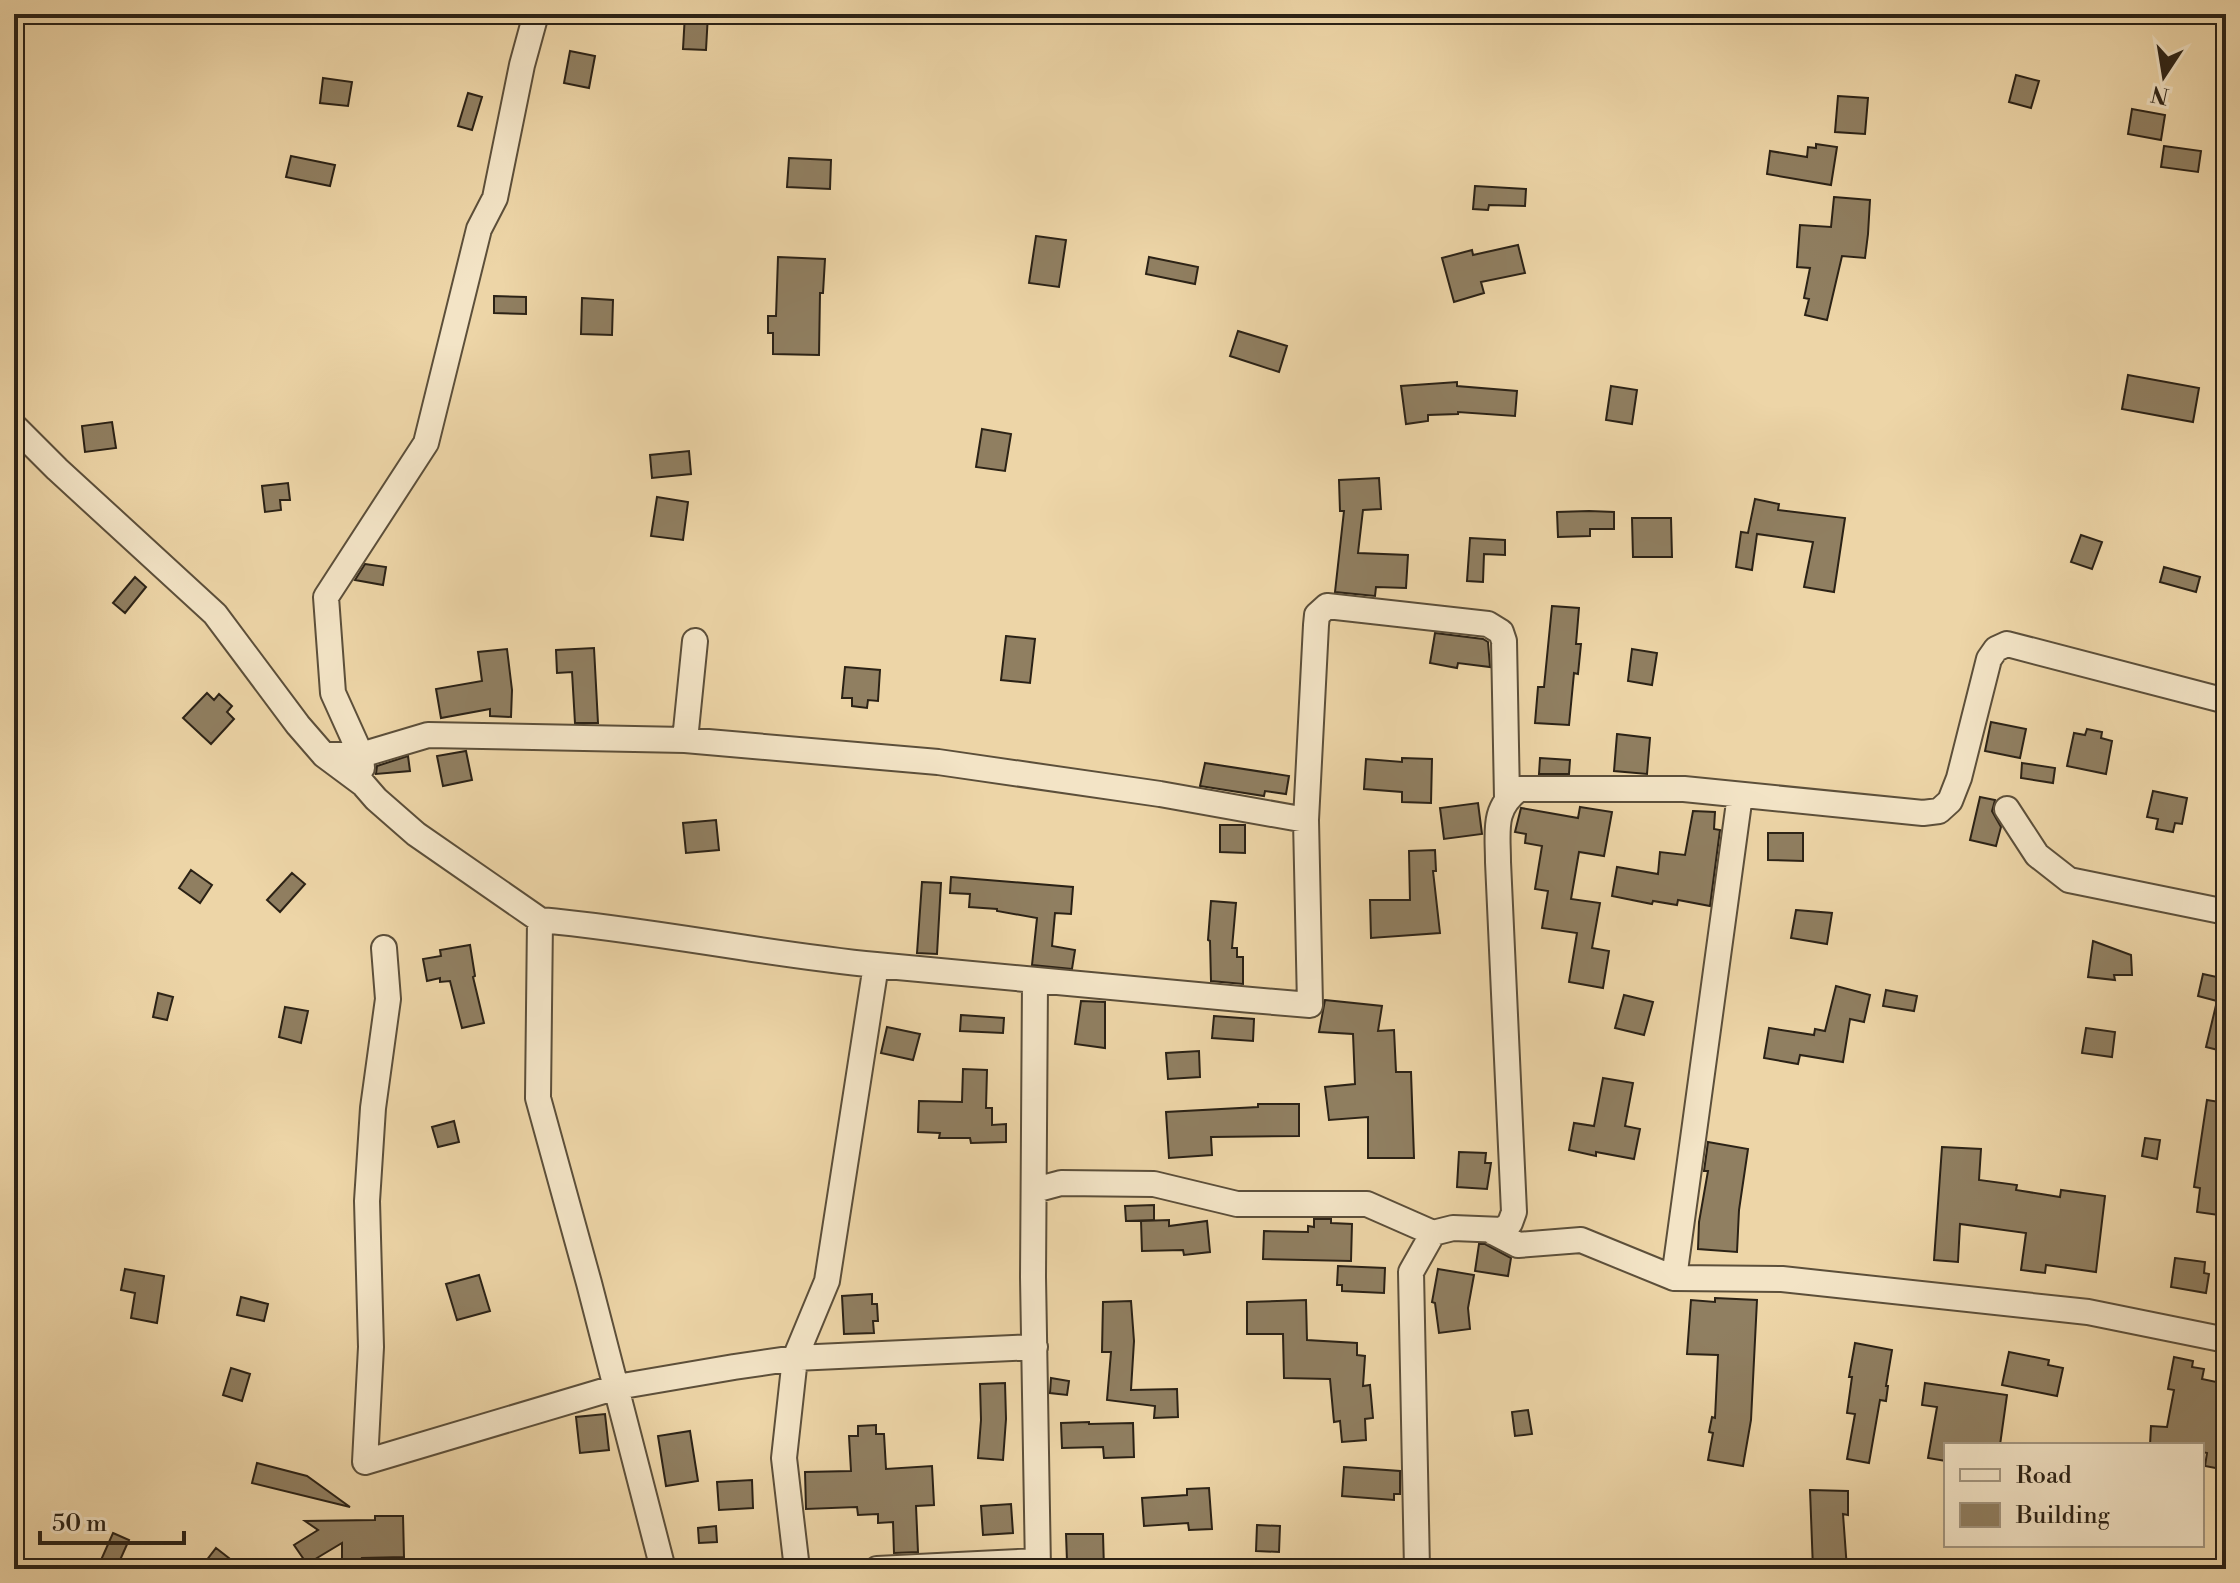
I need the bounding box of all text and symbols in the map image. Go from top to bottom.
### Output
north arrow [2124,36,2204,116]
text: N [2148,79,2171,109]
legend [1944,1443,2204,1547]
text: Road [2016,1461,2072,1491]
scale bar [40,1495,184,1545]
text: Building [2015,1501,2110,1531]
text: 50 m [52,1509,107,1539]

